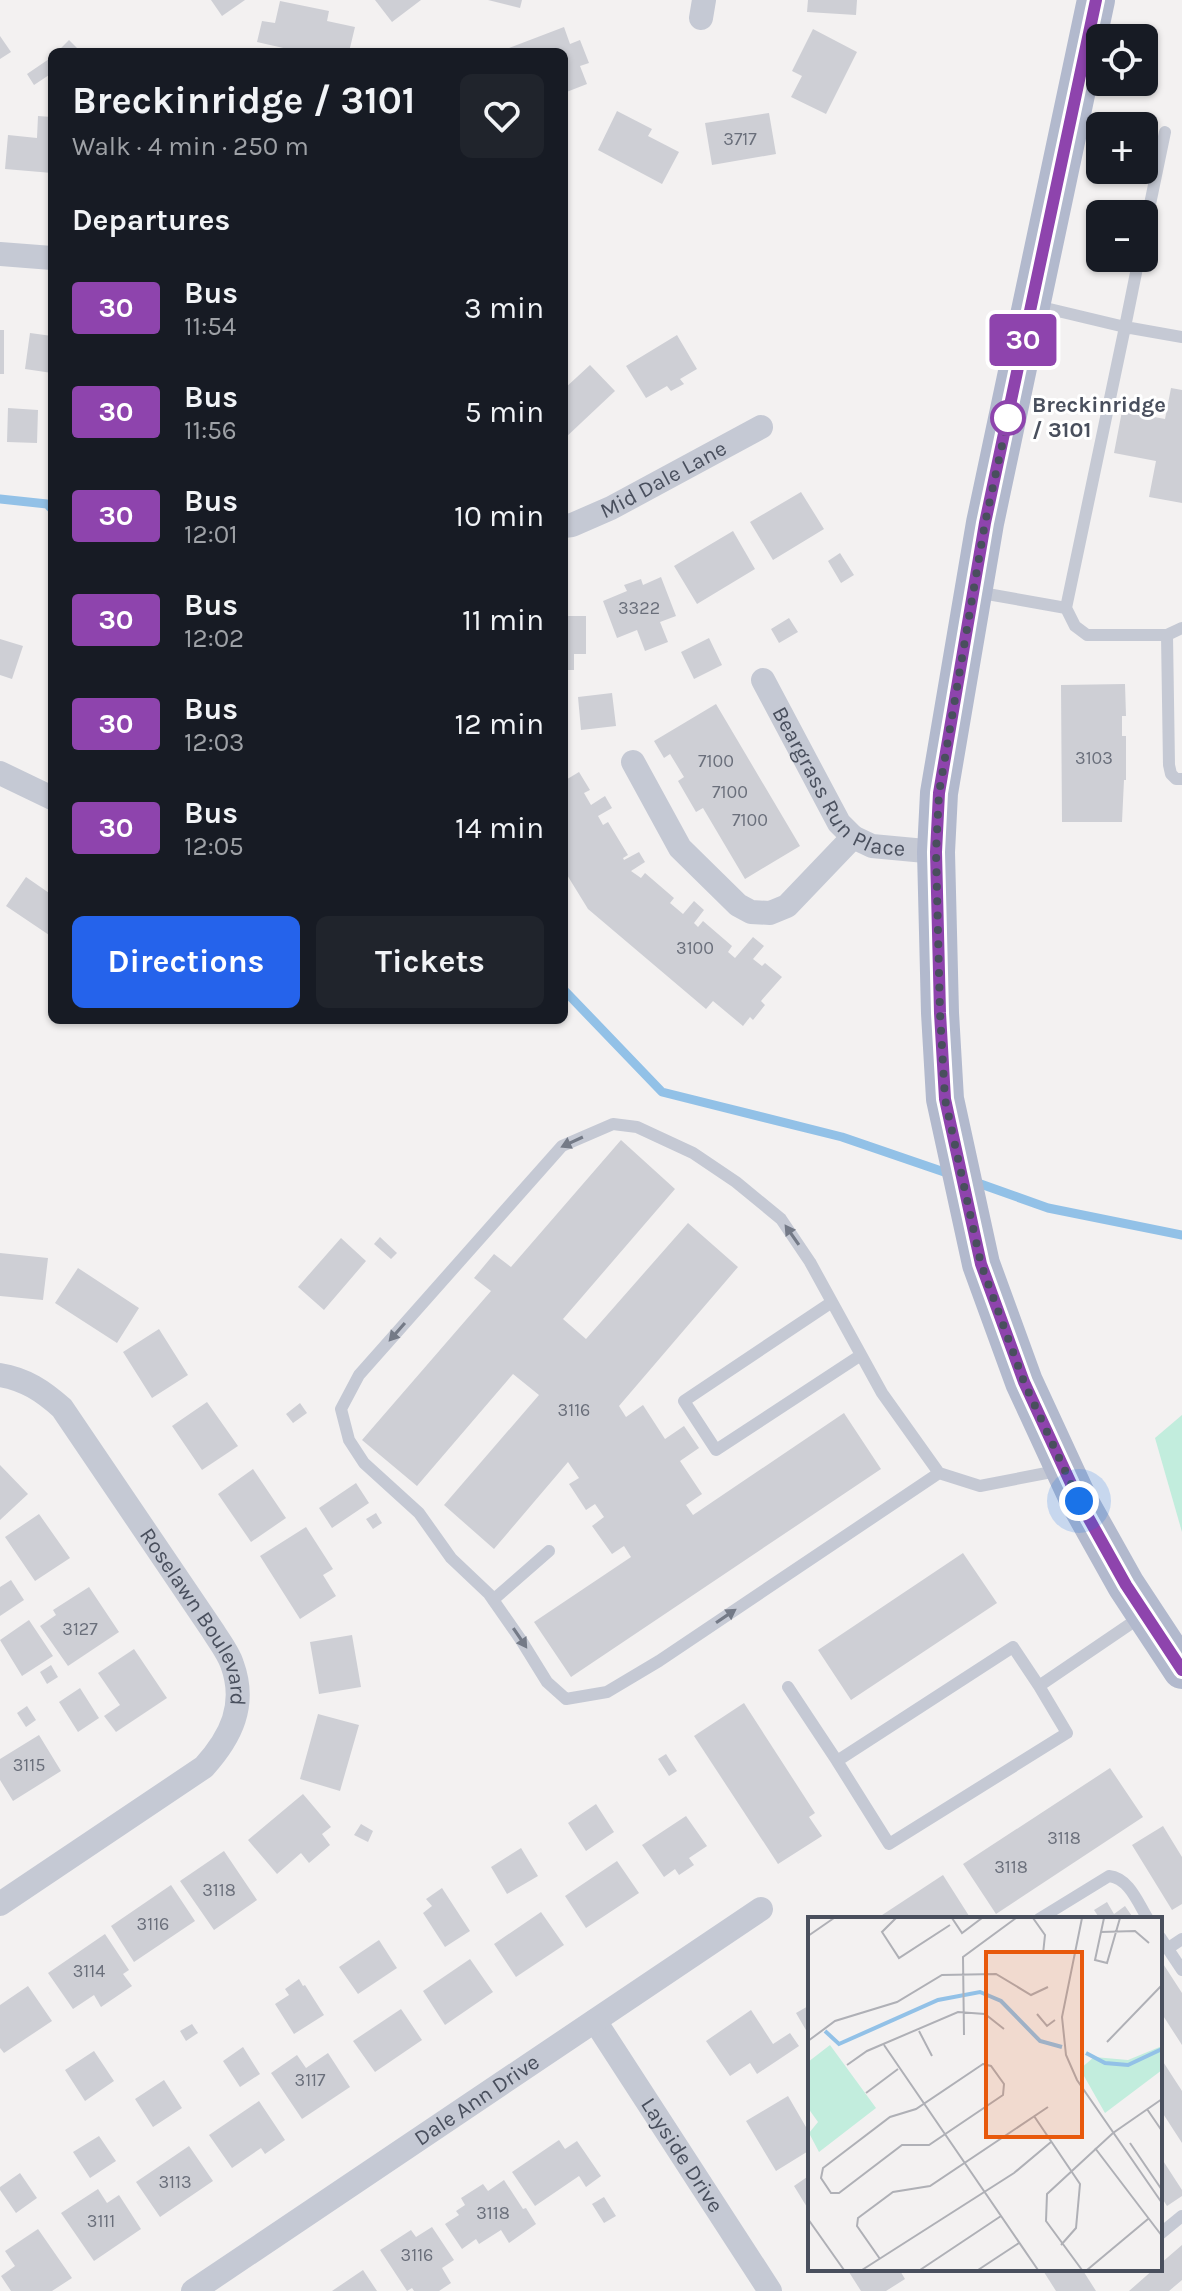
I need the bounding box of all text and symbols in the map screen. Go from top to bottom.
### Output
map controls [1086,24,1158,272]
button: locate [1086,24,1158,96]
button: heart [460,74,544,158]
text: Breckinridge / 3101 [72,78,415,123]
button: + [1086,112,1158,184]
house number: 3717 [723,128,757,150]
text: Walk · 4 min · 250 m [72,131,309,162]
button: − [1086,200,1158,272]
text: Departures [72,202,230,238]
text: Bus [184,275,238,311]
text: 3 min [464,290,544,326]
text: 30 [98,291,134,324]
text: 11:54 [184,311,236,342]
line badge: 30 [987,314,1059,366]
text: 30 [1005,323,1041,356]
text: Bus [184,379,238,415]
place label: Breckinridge / 3101 [1032,392,1166,443]
text: 5 min [465,394,544,430]
text: 30 [98,395,134,428]
marker: Breckinridge / 3101 [991,401,1025,435]
text: 11:56 [184,415,237,446]
street label: Mid Dale Lane [596,435,731,524]
text: Bus [184,483,238,519]
text: 10 min [454,498,544,534]
text: 30 [98,499,134,532]
text: 12:01 [184,519,238,550]
text: Bus [184,587,238,623]
house number: 3322 [618,597,660,619]
text: 11 min [462,602,544,638]
text: 30 [98,603,134,636]
text: 12:02 [184,623,244,654]
text: Bus [184,691,238,727]
street label: Beargrass Run Place [767,702,906,862]
text: 12 min [454,706,544,742]
text: 30 [98,707,134,740]
text: 12:03 [184,727,244,758]
house number: 3103 [1075,747,1113,769]
house number: 7100 [698,750,734,772]
house number: 7100 [712,781,748,803]
text: Bus [184,795,238,831]
house number: 7100 [732,809,768,831]
text: 14 min [455,810,544,846]
text: 30 [98,811,134,844]
text: 12:05 [184,831,244,862]
button: Directions [72,916,300,1008]
button: Tickets [316,916,544,1008]
house number: 3100 [676,937,714,959]
one-way arrow [561,1135,584,1149]
one-way arrow [785,1225,800,1246]
one-way arrow [389,1322,406,1342]
house number: 3116 [558,1399,590,1421]
your location [1059,1481,1099,1521]
street label: Roselawn Boulevard [134,1523,251,1706]
one-way arrow [715,1609,737,1624]
house number: 3127 [62,1618,98,1640]
one-way arrow [512,1627,527,1649]
house number: 3115 [13,1754,45,1776]
house number: 3118 [1047,1827,1081,1849]
house number: 3118 [994,1856,1028,1878]
house number: 3118 [202,1879,236,1901]
house number: 3116 [137,1913,169,1935]
inset map [808,1917,1162,2271]
house number: 3114 [73,1960,105,1982]
street label: Dale Ann Drive [409,2049,544,2151]
house number: 3117 [295,2069,326,2091]
street label: Layside Drive [635,2093,729,2218]
house number: 3113 [158,2171,192,2193]
house number: 3118 [476,2202,510,2224]
house number: 3111 [87,2210,115,2232]
house number: 3116 [401,2244,433,2266]

